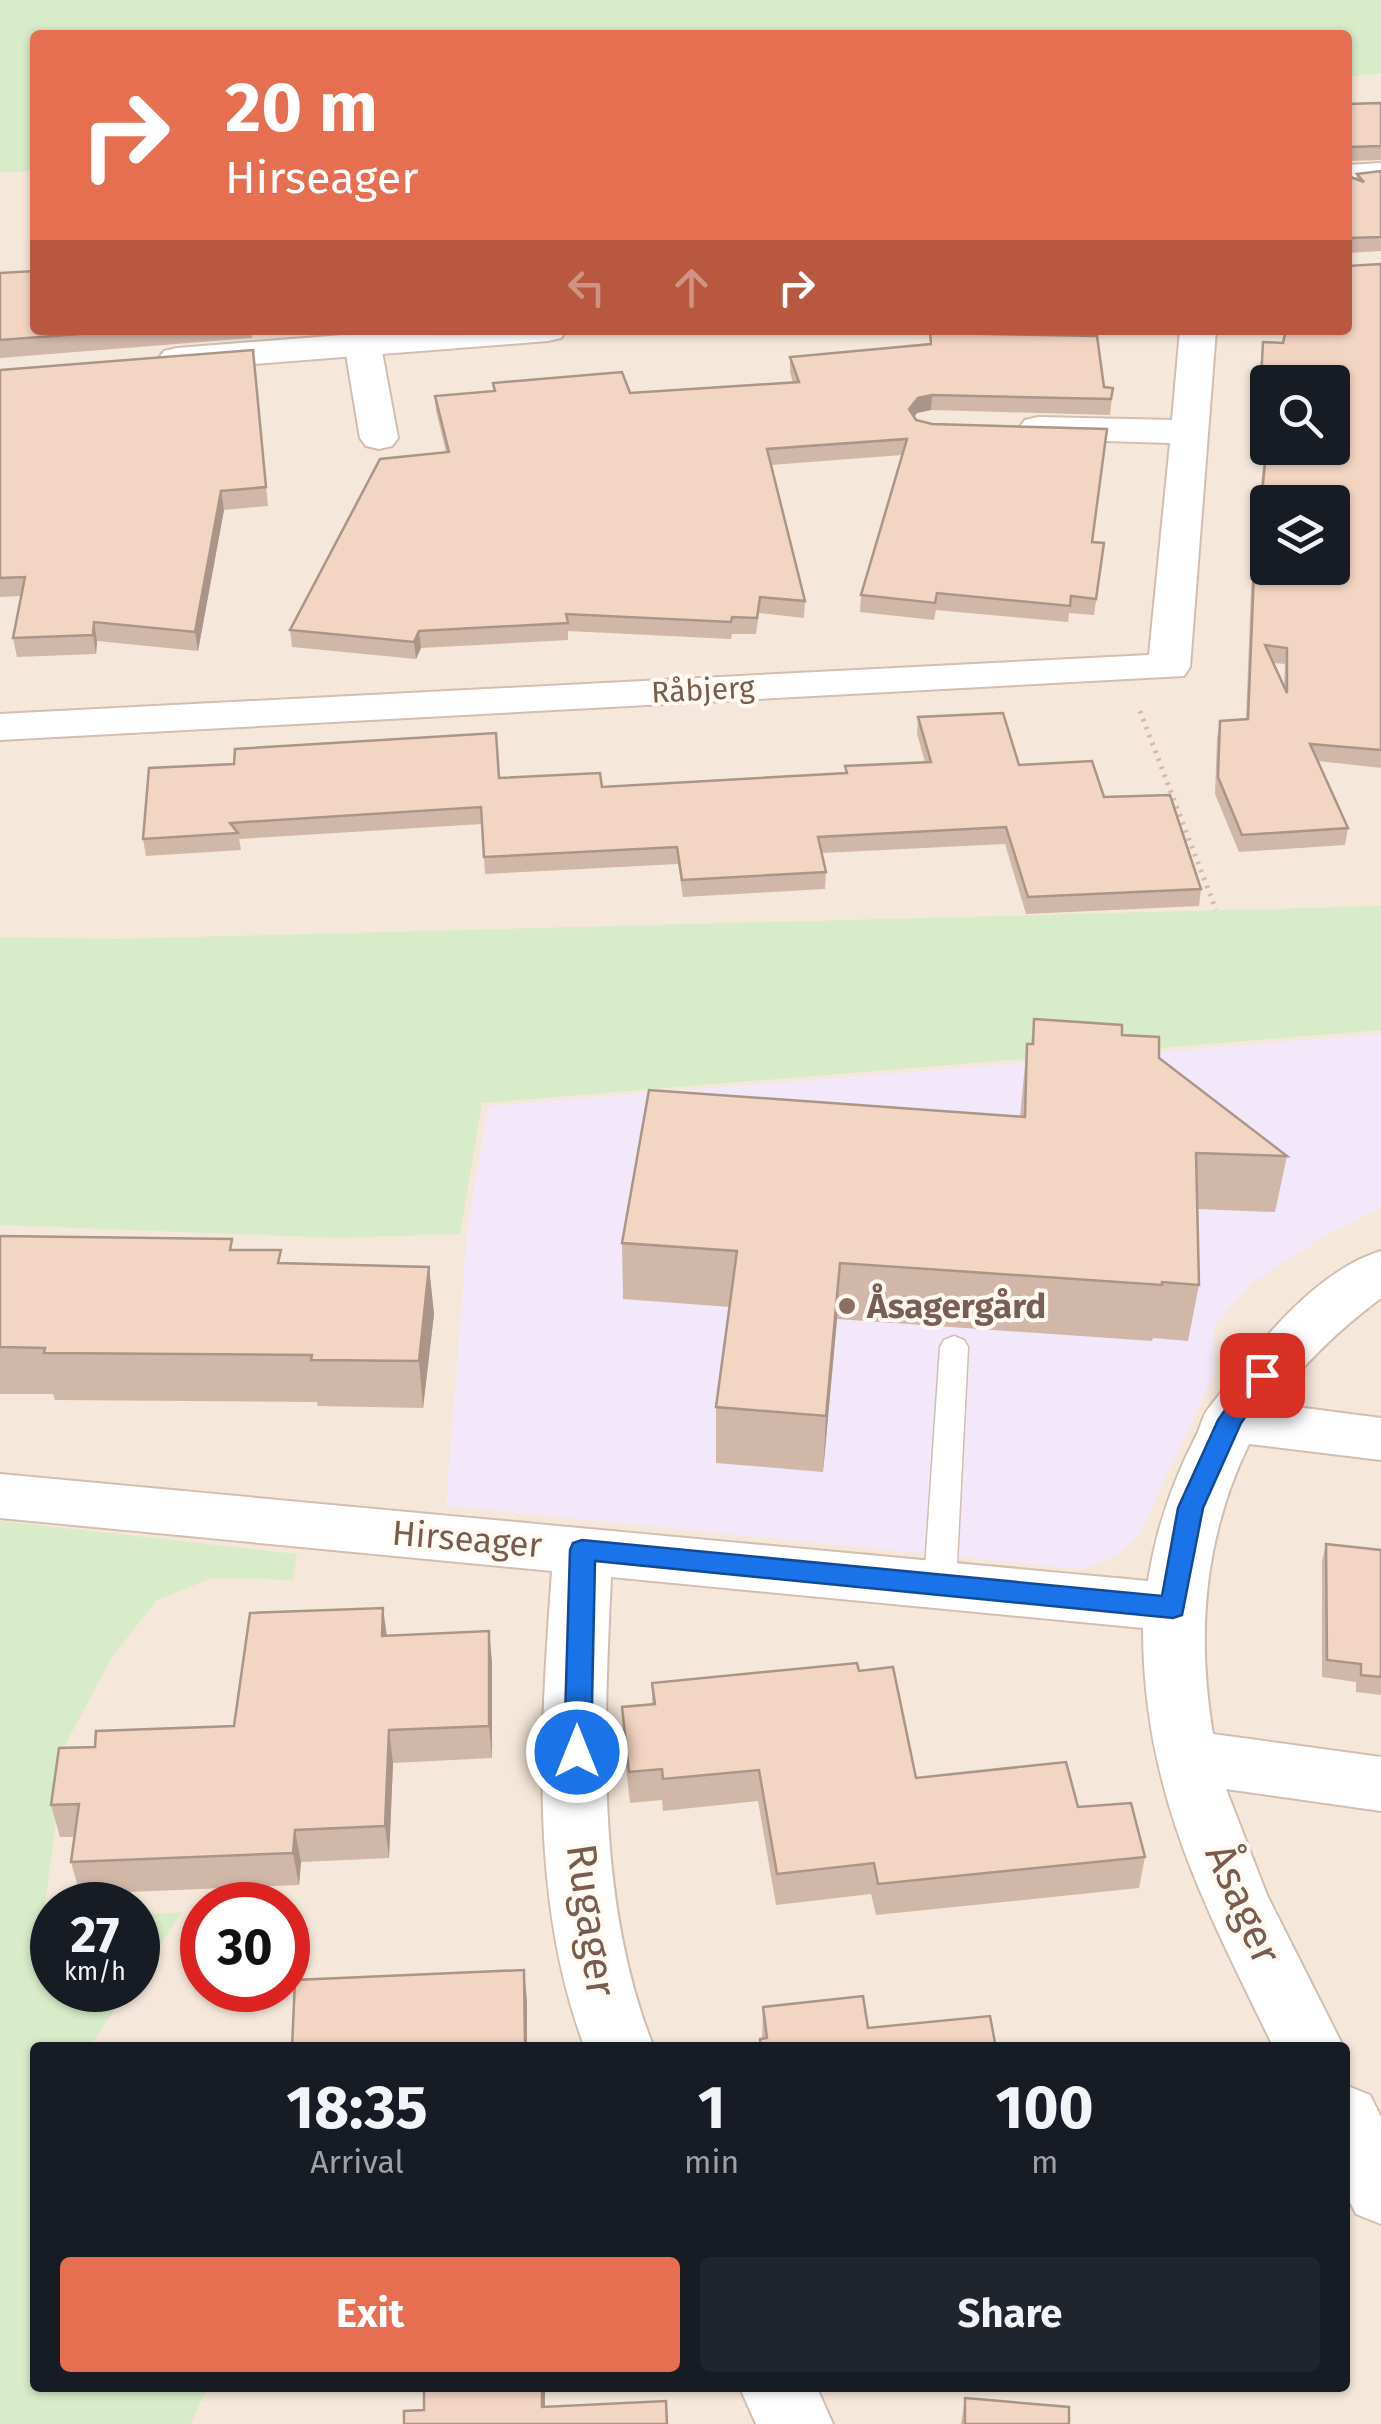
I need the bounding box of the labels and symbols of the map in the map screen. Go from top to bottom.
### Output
street label: Råbjerg [650,669,756,711]
place label: Åsagergård [866,1283,1046,1327]
marker: Åsagergård [836,1295,858,1317]
pin [1220,1333,1305,1418]
street label: Hirseager [390,1512,544,1567]
position arrow [525,1700,629,1804]
street label: Åsager [1195,1835,1293,1972]
street label: Rugager [556,1840,626,2000]
speed limit sign: 30 [180,1882,310,2012]

